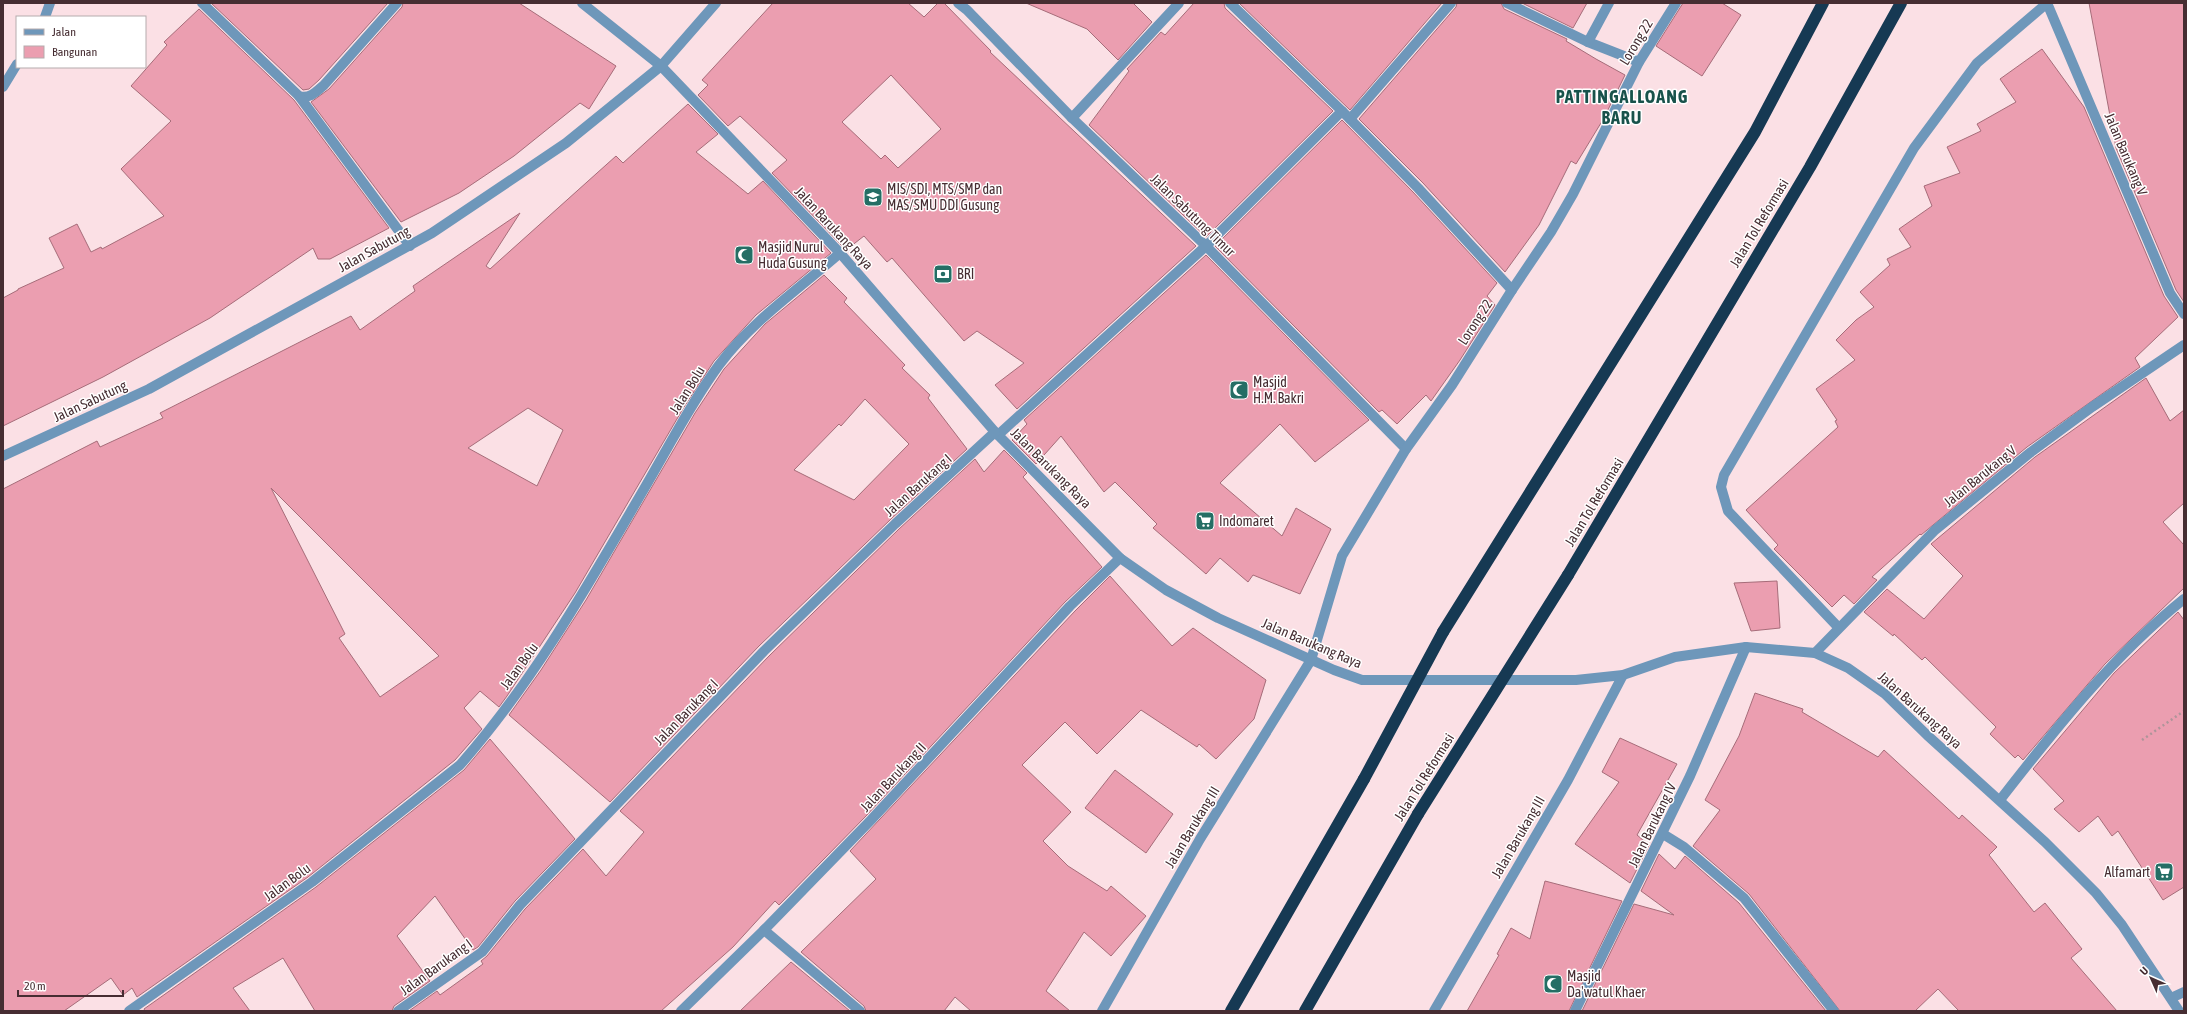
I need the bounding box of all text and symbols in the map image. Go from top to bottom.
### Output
legend [16,16,146,68]
street label: Lorong 22 [1616,16,1656,68]
text: Jalan [52,25,76,39]
text: Bangunan [52,45,97,59]
district label: PATTINGALLOANG BARU [1556,86,1688,128]
street label: Jalan Barukang V [2101,110,2151,198]
street label: Jalan Sabutung Timur [1147,171,1239,260]
street label: Jalan Tol Reformasi [1726,176,1792,270]
place label: MIS/SDI, MTS/SMP dan MAS/SMU DDI Gusung [887,181,1002,213]
street label: Jalan Barukang Raya [792,183,876,273]
school or university icon: MIS/SDI, MTS/SMP dan MAS/SMU DDI Gusung [862,186,884,208]
street label: Jalan Sabutung [335,223,413,275]
place label: Masjid Nurul Huda Gusung [758,239,827,271]
mosque icon: Masjid Nurul Huda Gusung [733,244,755,266]
bank icon: BRI [932,263,954,285]
place label: BRI [957,266,974,282]
street label: Lorong 22 [1455,296,1495,348]
street label: Jalan Bolu [666,363,708,417]
place label: Masjid H.M. Bakri [1253,374,1304,406]
street label: Jalan Sabutung [51,377,129,425]
mosque icon: Masjid H.M. Bakri [1228,379,1250,401]
street label: Jalan Barukang Raya [1008,425,1094,511]
street label: Jalan Barukang V [1941,442,2019,510]
street label: Jalan Barukang I [881,451,955,519]
street label: Jalan Tol Reformasi [1561,455,1627,549]
supermarket icon: Indomaret [1194,510,1216,532]
place label: Indomaret [1219,513,1274,529]
street label: Jalan Barukang Raya [1260,615,1364,671]
street label: Jalan Bolu [497,640,541,692]
street label: Jalan Barukang Raya [1875,668,1965,752]
street label: Jalan Barukang I [651,676,721,748]
street label: Jalan Tol Reformasi [1391,730,1457,824]
street label: Jalan Barukang II [857,739,929,815]
street label: Jalan Barukang IV [1625,780,1679,870]
street label: Jalan Barukang III [1161,783,1223,871]
street label: Jalan Barukang III [1488,793,1548,881]
street label: Jalan Bolu [261,860,313,904]
supermarket icon: Alfamart [2153,861,2175,883]
place label: Alfamart [2104,864,2150,880]
street label: Jalan Barukang I [397,936,475,998]
north arrow [2131,958,2171,998]
text: U [2137,964,2150,977]
place label: Masjid Da'watul Khaer [1567,968,1646,1000]
scale bar [18,972,123,998]
mosque icon: Masjid Da'watul Khaer [1542,973,1564,995]
text: 20 m [24,979,46,993]

